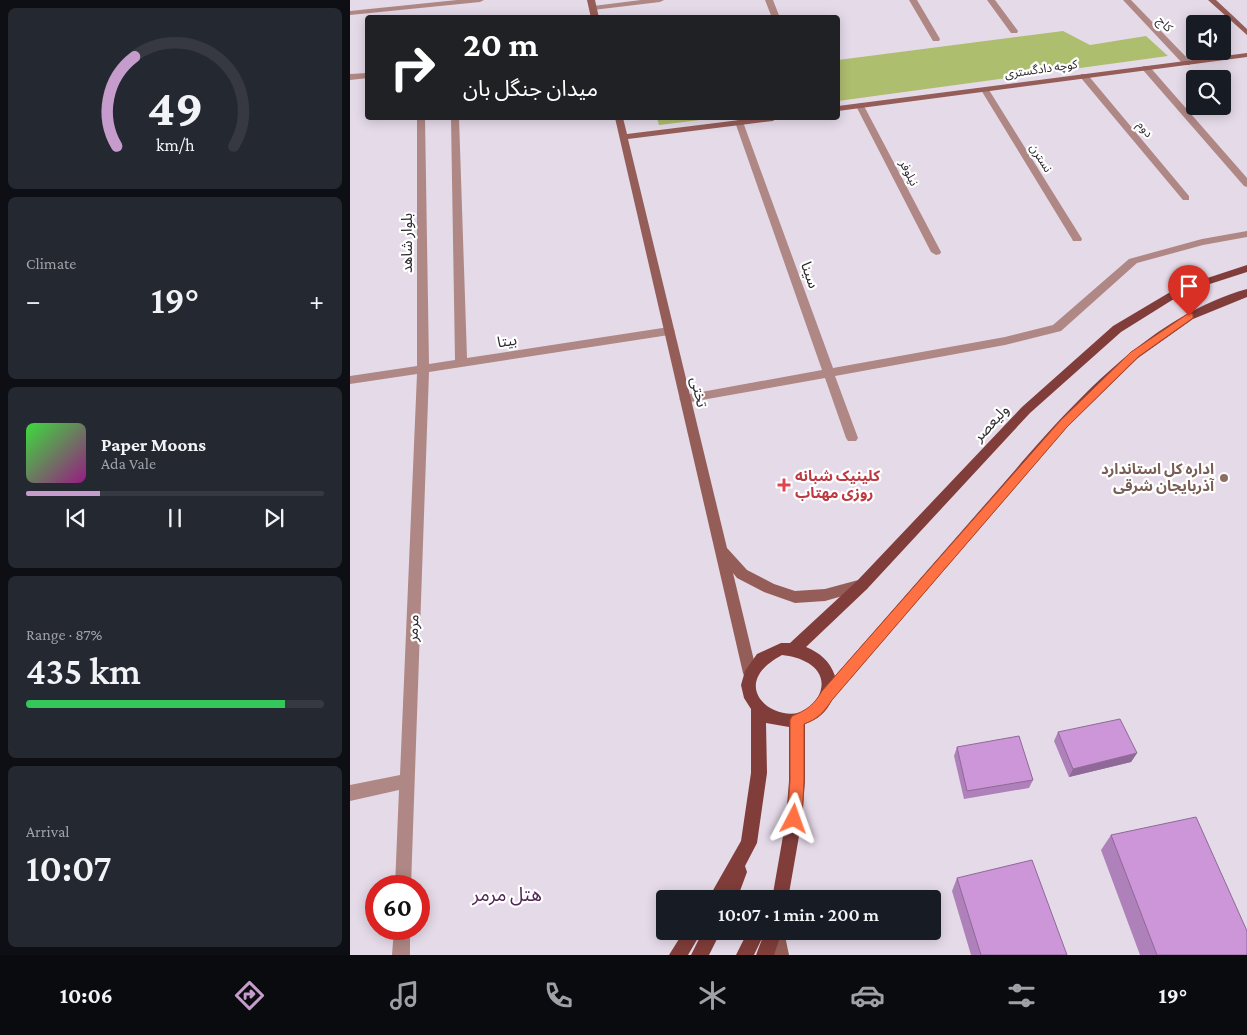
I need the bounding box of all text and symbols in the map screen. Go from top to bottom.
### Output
street label: کاج [1153,13,1176,37]
map controls [1186,15,1231,115]
button: sound [1186,15,1231,60]
text: 20 m [463,25,538,64]
icon: right [380,35,445,100]
street label: کوچه دادگستری [1004,57,1080,82]
button: search [1186,70,1231,115]
text: میدان جنگل بان [463,76,598,101]
text: 49 [147,78,203,136]
street label: دوم [1133,118,1156,141]
text: km/h [156,135,195,155]
street label: نسترن [1027,141,1055,175]
street label: نیلوفر [896,157,921,188]
street label: بلوار شاهد [399,213,416,273]
text: Climate [26,255,76,272]
street label: سینا [798,260,822,291]
pin [1168,265,1210,316]
icon: arrive [1175,272,1203,300]
text: 19° [151,279,199,321]
text: − [26,285,41,316]
text: + [309,285,324,316]
street label: بیتا [496,332,518,351]
street label: تختى [687,375,710,409]
street label: ولیعصر [969,401,1013,446]
text: Paper Moons [101,434,206,455]
text: Ada Vale [101,455,156,472]
place label: اداره کل استاندارد آذربایجان شرقی [1101,461,1215,495]
place label: کلینیک شبانه روزی مهتاب [795,468,880,502]
marker: اداره کل استاندارد آذربایجان شرقی [1218,472,1230,484]
marker: کلینیک شبانه روزی مهتاب [777,478,791,492]
icon: previous [62,504,90,532]
icon: pause [161,504,189,532]
icon: next [260,504,288,532]
street label: مرمر [404,614,422,643]
text: Range · 87% [26,626,102,643]
text: 435 km [26,650,141,692]
position arrow [767,792,819,844]
text: Arrival [26,823,70,840]
text: 10:07 [26,847,112,889]
speed limit sign: 60 [365,875,430,940]
district label: هتل مرمر [471,884,542,906]
text: 10:07 · 1 min · 200 m [718,904,879,925]
icon: directions [232,978,267,1013]
icon: music [387,978,422,1013]
icon: phone [541,978,576,1013]
icon: climate [695,978,730,1013]
icon: car [850,978,885,1013]
icon: filters [1004,978,1039,1013]
text: 10:06 [60,983,113,1008]
text: 19° [1158,983,1187,1008]

